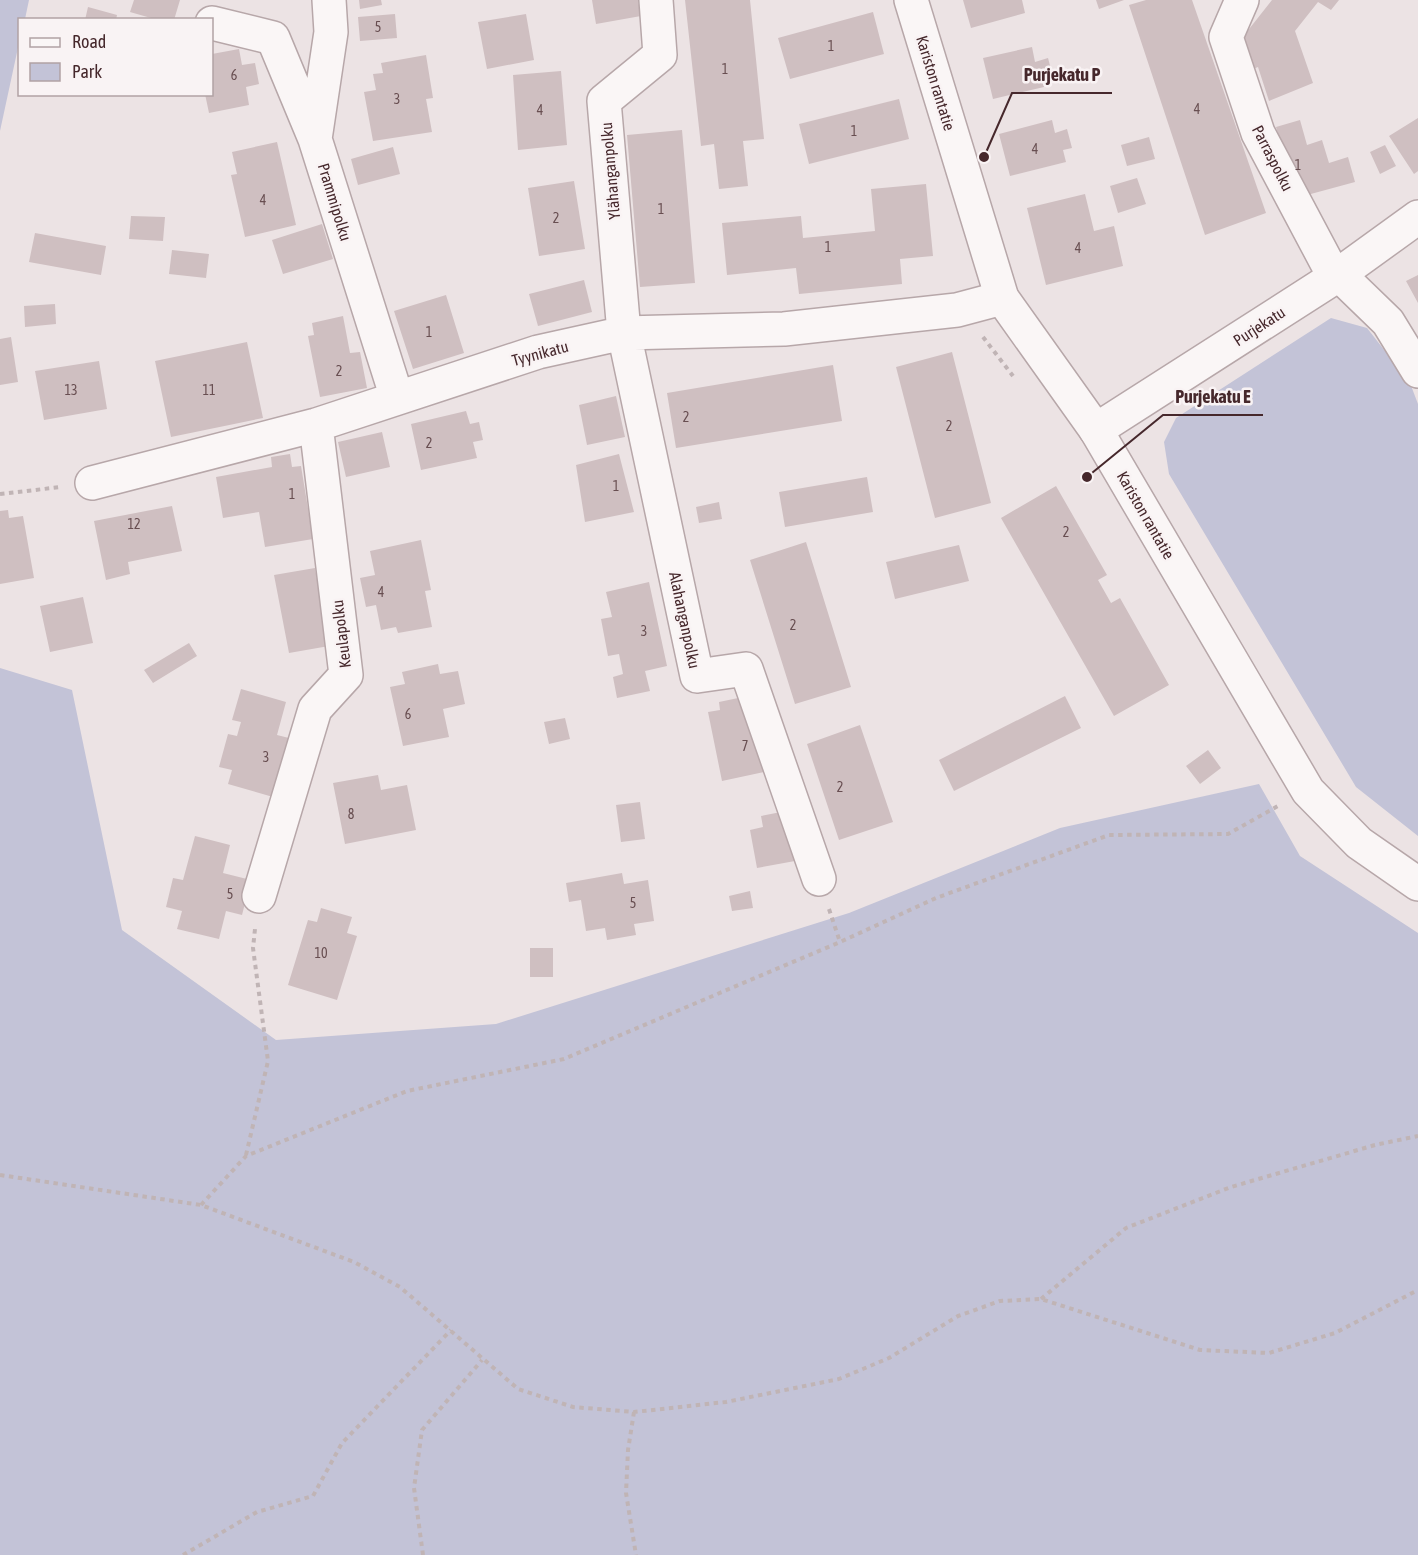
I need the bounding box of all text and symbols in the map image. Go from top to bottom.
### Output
legend [18,18,213,96]
house number: 5 [375,19,381,35]
text: Road [72,31,106,52]
street label: Kariston rantatie [913,33,959,133]
house number: 1 [828,38,834,54]
callout: Purjekatu P [1012,57,1112,93]
text: Park [72,61,102,82]
house number: 1 [722,61,728,77]
text: Purjekatu P [1024,64,1100,85]
house number: 6 [231,67,238,83]
house number: 3 [394,91,400,107]
house number: 4 [1194,101,1201,117]
house number: 4 [537,102,544,118]
street label: Ylähanganpolku [597,121,624,220]
street label: Parraspolku [1248,122,1297,194]
house number: 1 [851,123,857,139]
house number: 4 [1032,141,1039,157]
house number: 1 [1295,157,1301,173]
street label: Prammipolku [314,161,355,243]
house number: 4 [260,192,267,208]
house number: 1 [658,201,664,217]
house number: 2 [553,210,559,226]
house number: 1 [825,239,831,255]
house number: 4 [1075,240,1082,256]
street label: Purjekatu [1230,303,1289,350]
house number: 1 [426,324,432,340]
street label: Tyynikatu [510,337,571,370]
house number: 2 [336,363,342,379]
callout: Purjekatu E [1163,379,1263,415]
house number: 13 [64,382,78,398]
house number: 11 [202,382,216,398]
text: Purjekatu E [1175,386,1251,407]
house number: 2 [683,409,689,425]
house number: 2 [946,418,952,434]
house number: 2 [426,435,432,451]
street label: Kariston rantatie [1114,468,1178,562]
house number: 1 [613,478,619,494]
house number: 1 [289,486,295,502]
house number: 12 [127,516,141,532]
house number: 2 [1063,524,1069,540]
street label: Alahanganpolku [665,570,704,670]
house number: 4 [378,584,385,600]
street label: Keulapolku [328,599,355,669]
house number: 2 [790,617,796,633]
house number: 3 [641,623,647,639]
house number: 6 [405,706,412,722]
house number: 7 [742,738,748,754]
house number: 3 [263,749,269,765]
house number: 2 [837,779,843,795]
house number: 8 [348,806,355,822]
house number: 5 [227,886,233,902]
house number: 5 [630,895,636,911]
house number: 10 [314,945,328,961]

